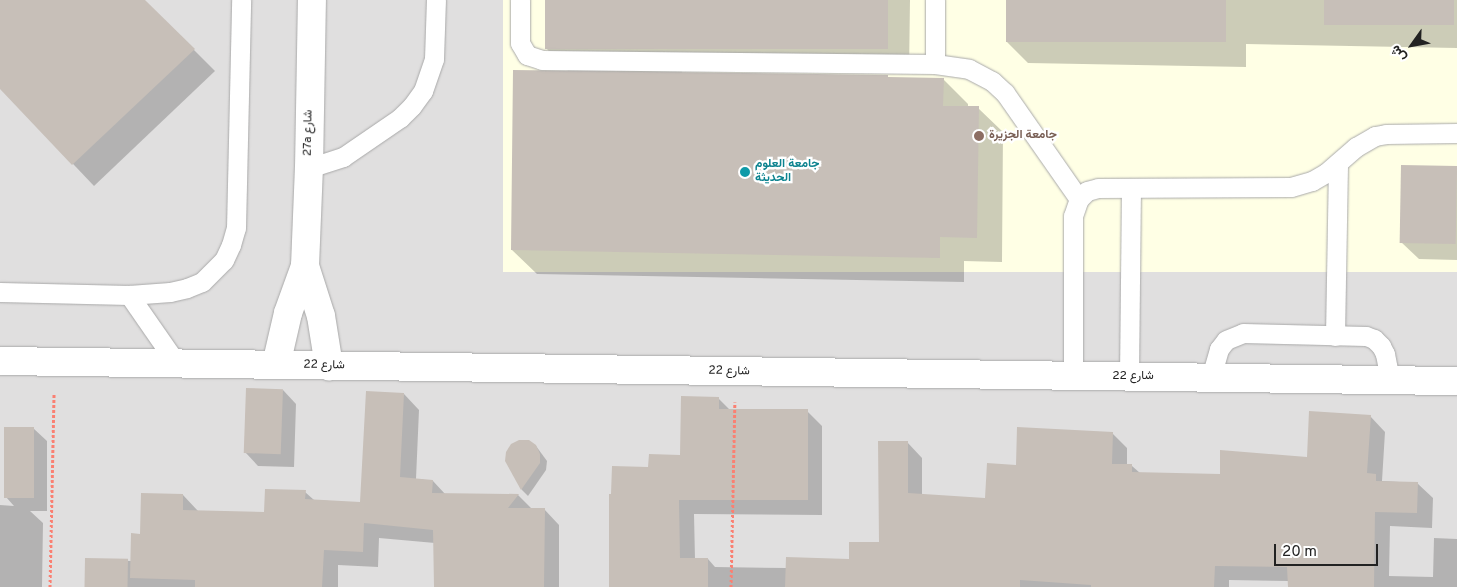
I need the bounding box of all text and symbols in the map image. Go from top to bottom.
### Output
north arrow [1387,20,1437,70]
text: ش [1387,42,1411,65]
street label: 27a شارع [301,110,317,156]
place label: جامعة الجزيرة [989,129,1057,143]
marker: جامعة الجزيرة [973,130,985,142]
place label: جامعة العلوم الحديثة [755,158,819,186]
marker: جامعة العلوم الحديثة [739,166,751,178]
street label: شارع 22 [303,358,345,374]
street label: شارع 22 [708,364,750,380]
street label: شارع 22 [1112,370,1154,384]
scale bar [1277,534,1381,566]
text: 20 m [1282,543,1317,562]

